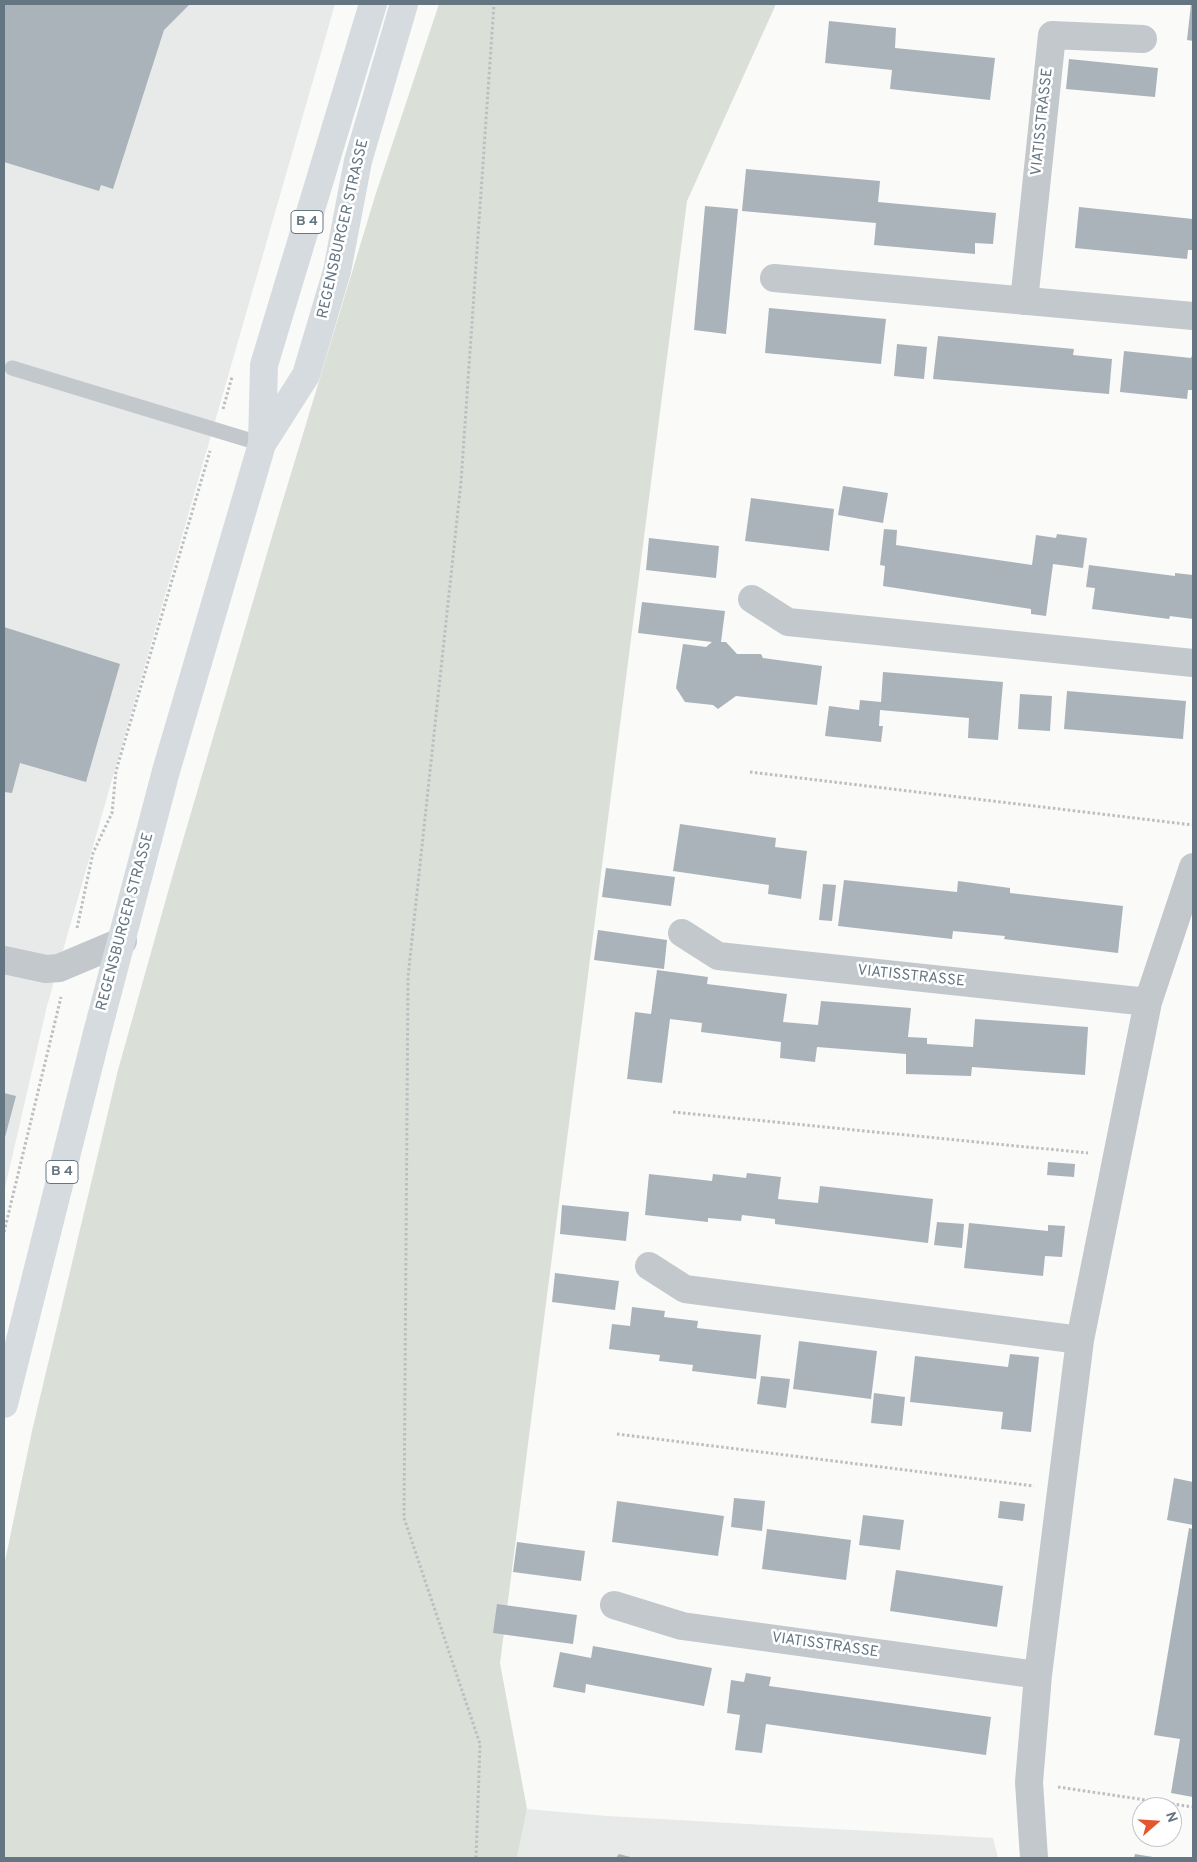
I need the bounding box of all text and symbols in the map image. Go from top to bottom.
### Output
street label: VIATISSTRASSE [1028,67,1058,177]
street label: REGENSBURGER STRASSE [315,137,373,321]
road number: B 4 [291,210,323,233]
street label: REGENSBURGER STRASSE [94,831,158,1013]
street label: VIATISSTRASSE [856,962,966,992]
road number: B 4 [46,1160,78,1184]
street label: VIATISSTRASSE [770,1630,880,1662]
north arrow [1132,1797,1182,1847]
text: N [1161,1810,1180,1825]

